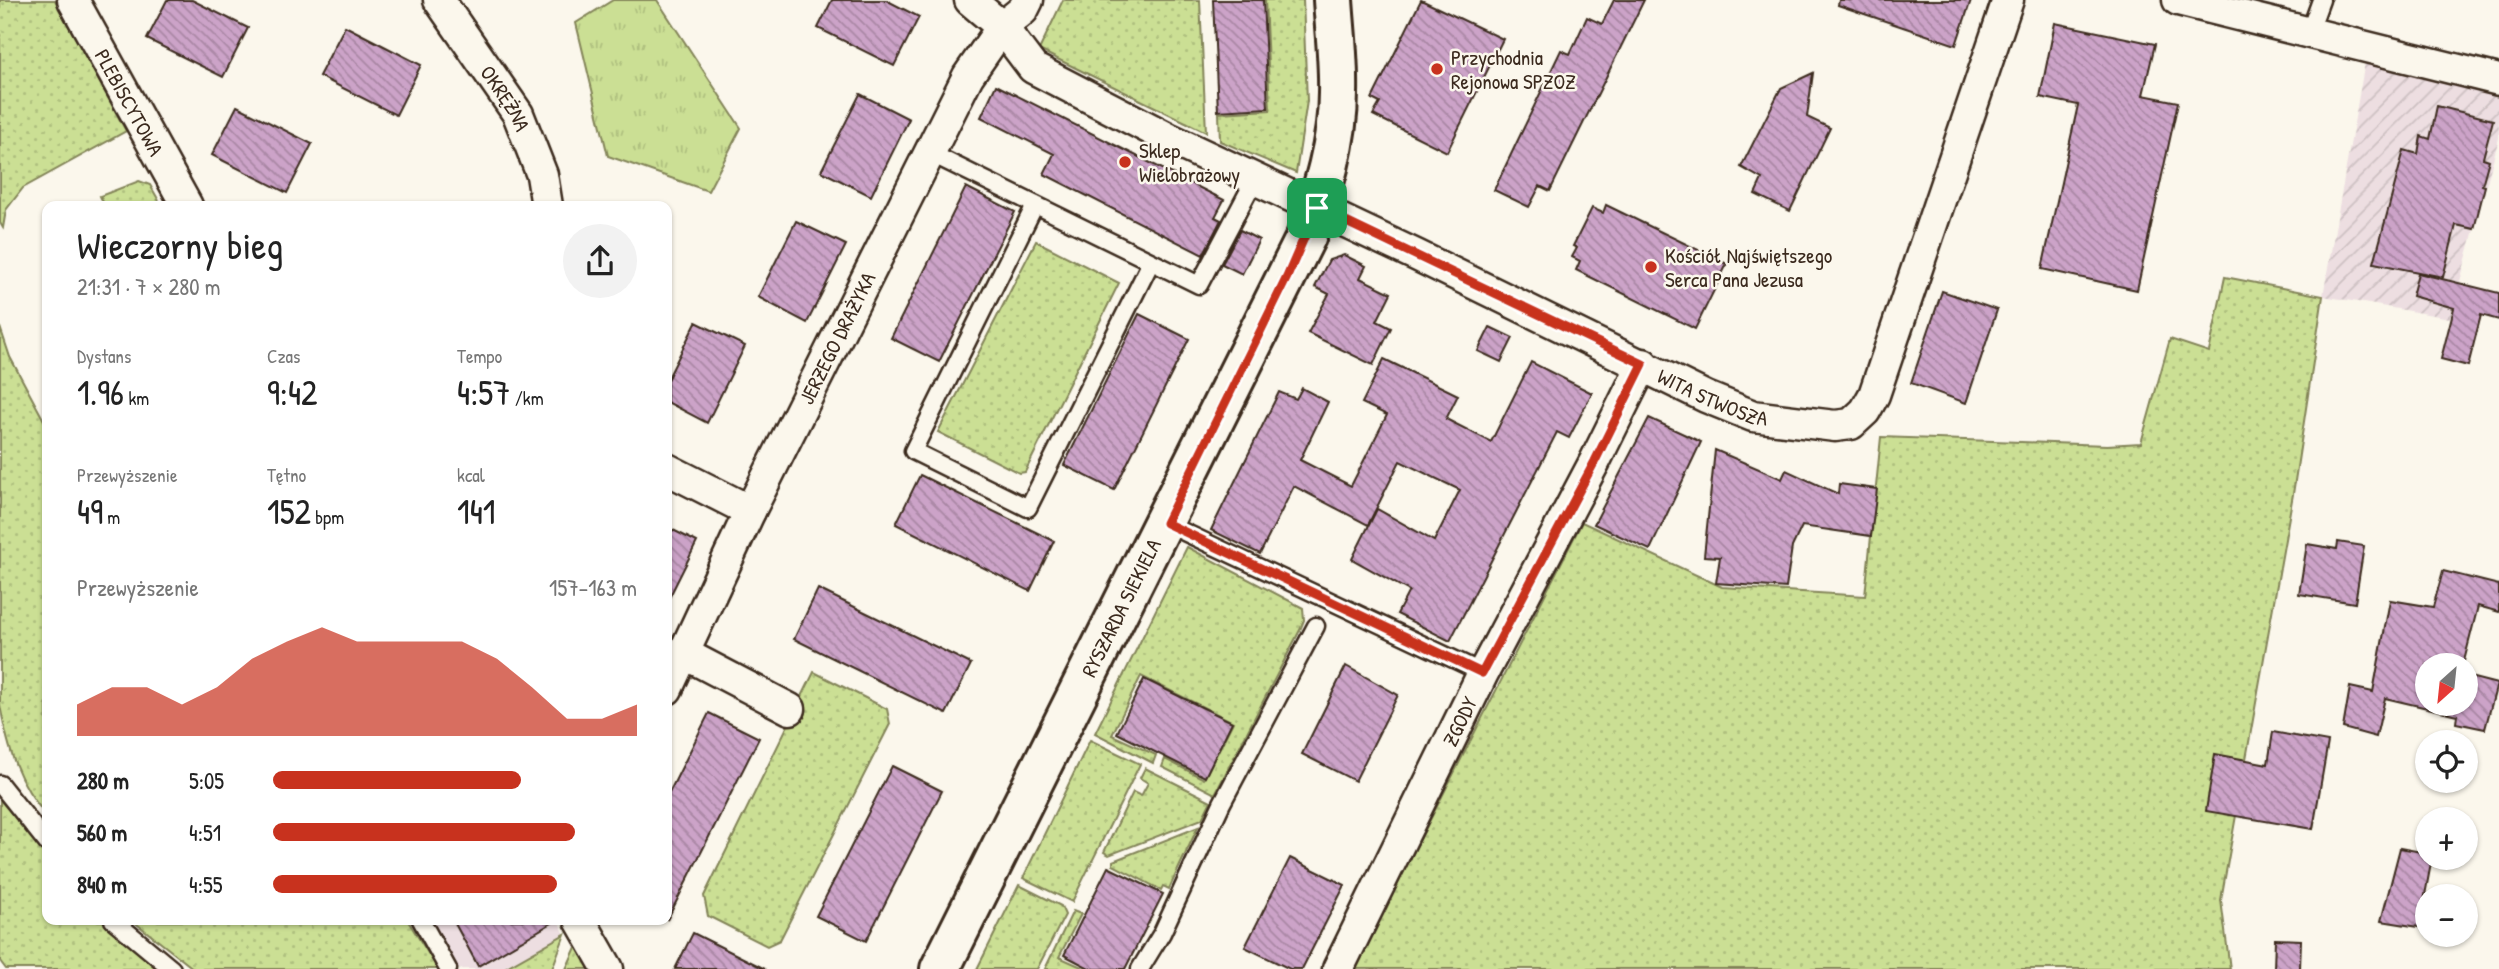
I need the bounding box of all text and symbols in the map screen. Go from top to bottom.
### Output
place label: Przychodnia Rejonowa SPZOZ [1451,43,1576,96]
street label: PLEBISCYTOWA [88,44,171,161]
street label: OKRĘŻNA [474,59,538,135]
marker: Przychodnia Rejonowa SPZOZ [1429,61,1445,77]
place label: Sklep Wielobrażowy [1139,136,1240,189]
marker: Sklep Wielobrażowy [1117,154,1133,170]
pin [1287,178,1347,238]
icon: arrive [1298,189,1336,227]
text: Wieczorny bieg [77,219,283,271]
button: share [563,224,637,298]
place label: Kościół Najświętszego Serca Pana Jezusa [1665,241,1832,294]
marker: Kościół Najświętszego Serca Pana Jezusa [1643,259,1659,275]
street label: JERZEGO DRAŻYKA [791,267,882,409]
text: 21:31 · 7 × 280 m [77,271,220,302]
text: Dystans [77,343,131,369]
text: Czas [267,343,300,369]
text: Tempo [457,343,502,369]
street label: WITA STWOSZA [1653,361,1769,432]
text: 1.96 [77,369,124,416]
text: 9:42 [267,369,317,416]
text: 4:57 [457,369,510,416]
text: km [124,385,149,411]
text: /km [510,385,544,411]
text: Przewyższenie [77,462,178,488]
text: Tętno [267,462,306,488]
text: kcal [457,462,485,488]
text: 49 [77,488,103,535]
text: 152 [267,488,311,535]
text: 141 [457,488,496,535]
text: m [103,504,120,530]
text: bpm [311,504,344,530]
street label: RYSZARDA SIEKIELA [1074,534,1167,682]
text: Przewyższenie [77,572,199,603]
text: 157–163 m [549,572,637,603]
north arrow [2415,653,2478,716]
map controls [2415,653,2478,947]
street label: ZGODY [1435,691,1484,751]
button: locate [2415,730,2478,793]
text: 280 m [77,765,129,796]
text: 5:05 [189,765,224,796]
button: + [2415,807,2478,870]
text: 560 m [77,817,127,848]
text: 4:51 [189,817,221,848]
text: 840 m [77,869,127,900]
text: 4:55 [189,869,222,900]
button: − [2415,884,2478,947]

